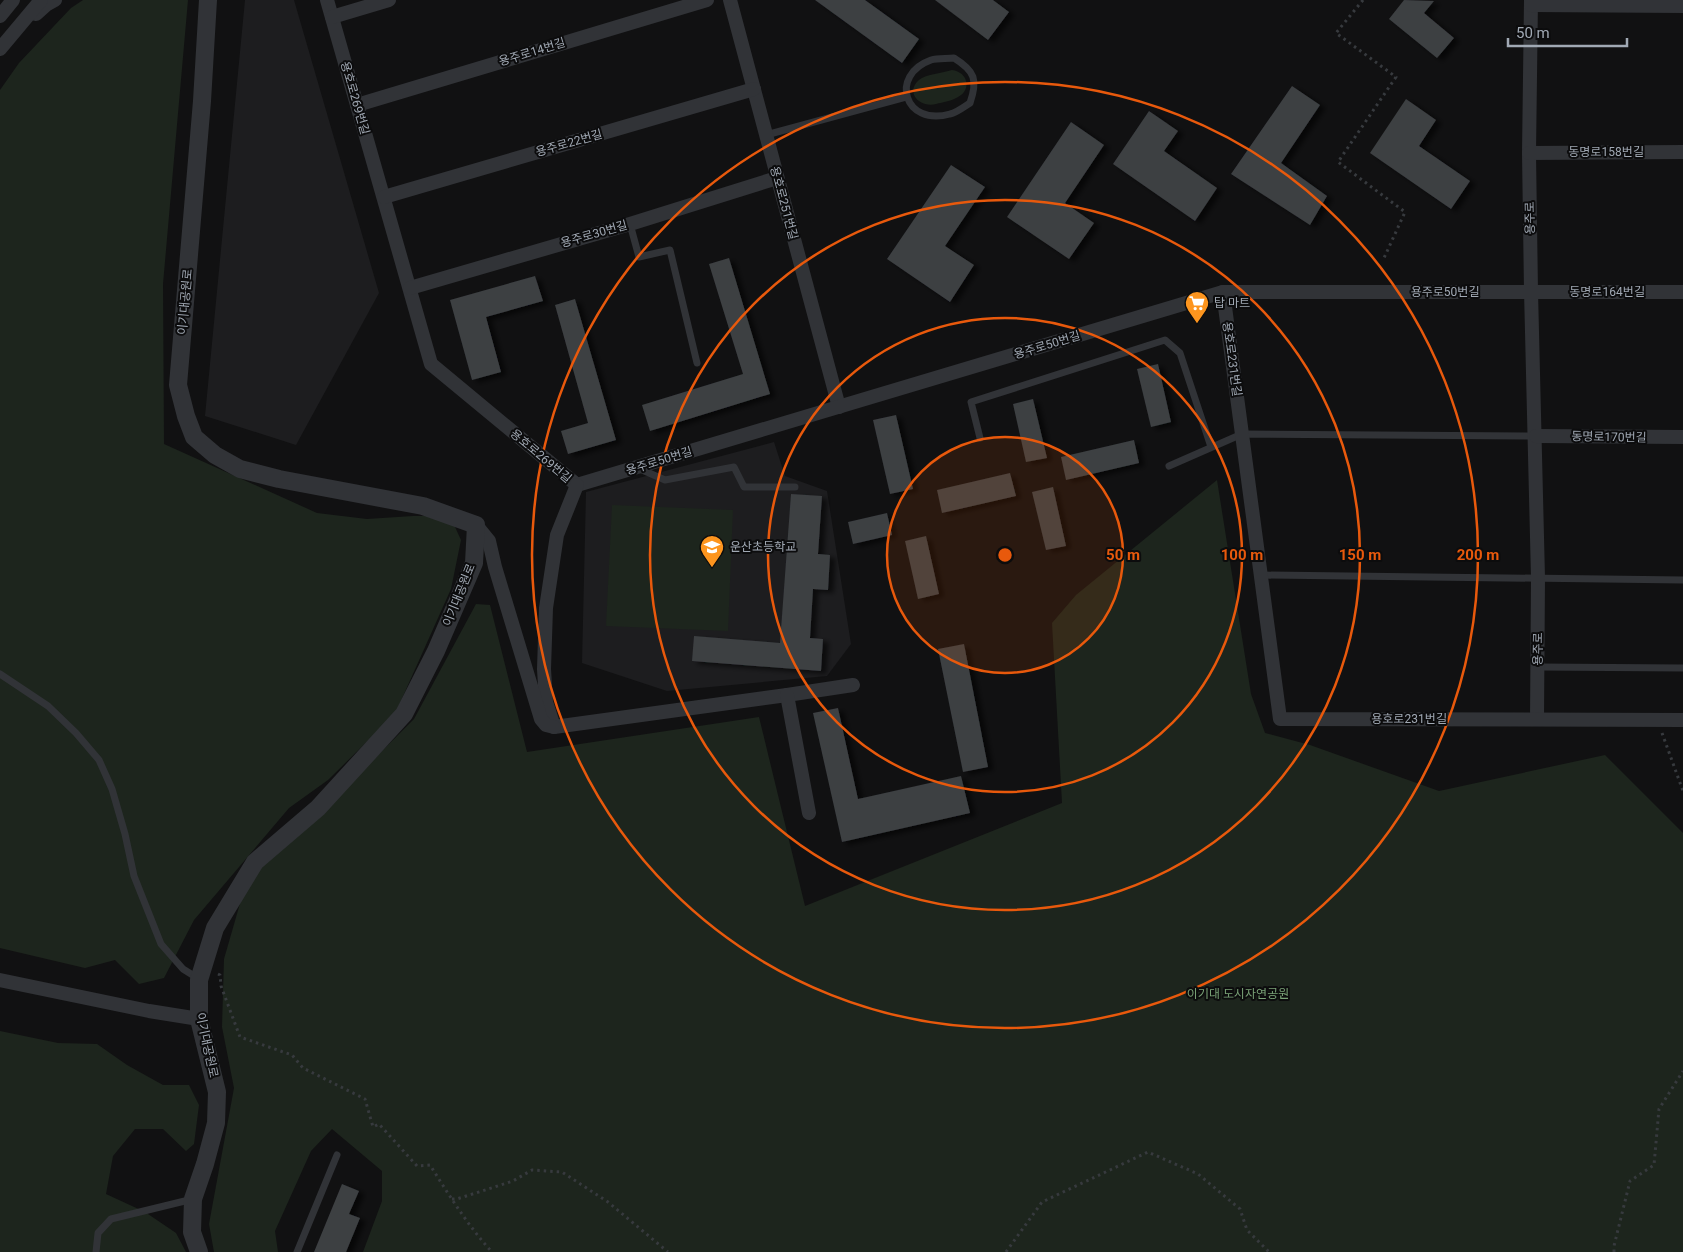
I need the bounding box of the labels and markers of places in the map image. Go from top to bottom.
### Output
supermarket icon: 탑 마트 [1184,290,1210,324]
place label: 탑 마트 [1214,296,1250,310]
school or university icon: 운산초등학교 [699,534,725,568]
place label: 운산초등학교 [730,540,796,554]
centre of rings [996,546,1014,564]

